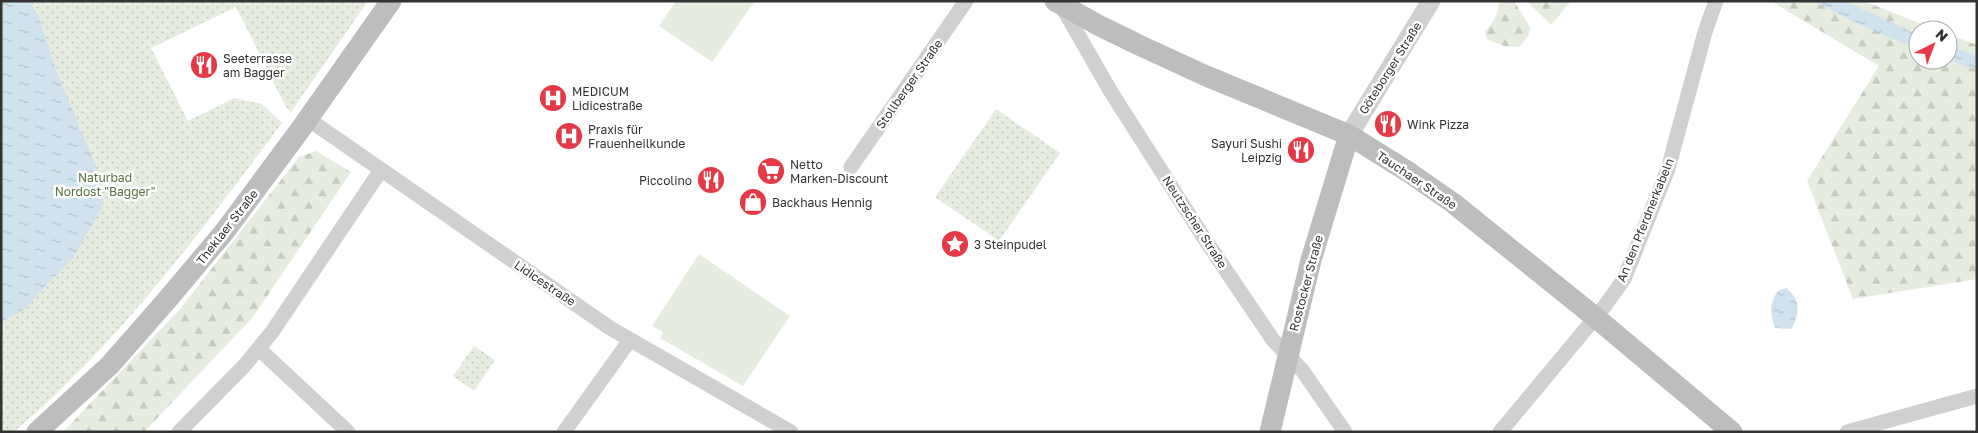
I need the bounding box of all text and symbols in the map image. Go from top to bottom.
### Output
street label: Göteborger Straße [1356,19,1424,117]
north arrow [1908,20,1958,70]
text: N [1932,25,1952,45]
street label: Stollberger Straße [873,36,945,132]
restaurant icon: Seeterrasse am Bagger [189,50,219,80]
place label: Seeterrasse am Bagger [223,51,292,80]
hospital icon: MEDICUM Lidicestraße [538,83,568,113]
place label: MEDICUM Lidicestraße [572,84,643,113]
restaurant icon: Wink Pizza [1373,109,1403,139]
place label: Wink Pizza [1407,117,1469,132]
hospital icon: Praxis für Frauenheilkunde [554,121,584,151]
place label: Praxis für Frauenheilkunde [588,122,685,151]
restaurant icon: Sayuri Sushi Leipzig [1286,135,1316,165]
place label: Sayuri Sushi Leipzig [1211,136,1282,165]
street label: Tauchaer Straße [1374,148,1460,212]
supermarket icon: Netto Marken-Discount [756,156,786,186]
street label: An den Pferdnerkabeln [1613,156,1677,284]
place label: Netto Marken-Discount [790,157,888,186]
restaurant icon: Piccolino [696,165,726,195]
park label: Naturbad Nordost "Bagger" [55,170,155,199]
place label: Piccolino [639,173,692,188]
street label: Neutzscher Straße [1160,173,1230,271]
street label: Theklaer Straße [193,186,261,268]
shop icon: Backhaus Hennig [738,187,768,217]
place label: Backhaus Hennig [772,195,872,210]
place icon: 3 Steinpudel [940,229,970,259]
street label: Rostocker Straße [1286,233,1326,333]
place label: 3 Steinpudel [974,237,1047,252]
street label: Lidicestraße [512,257,578,309]

